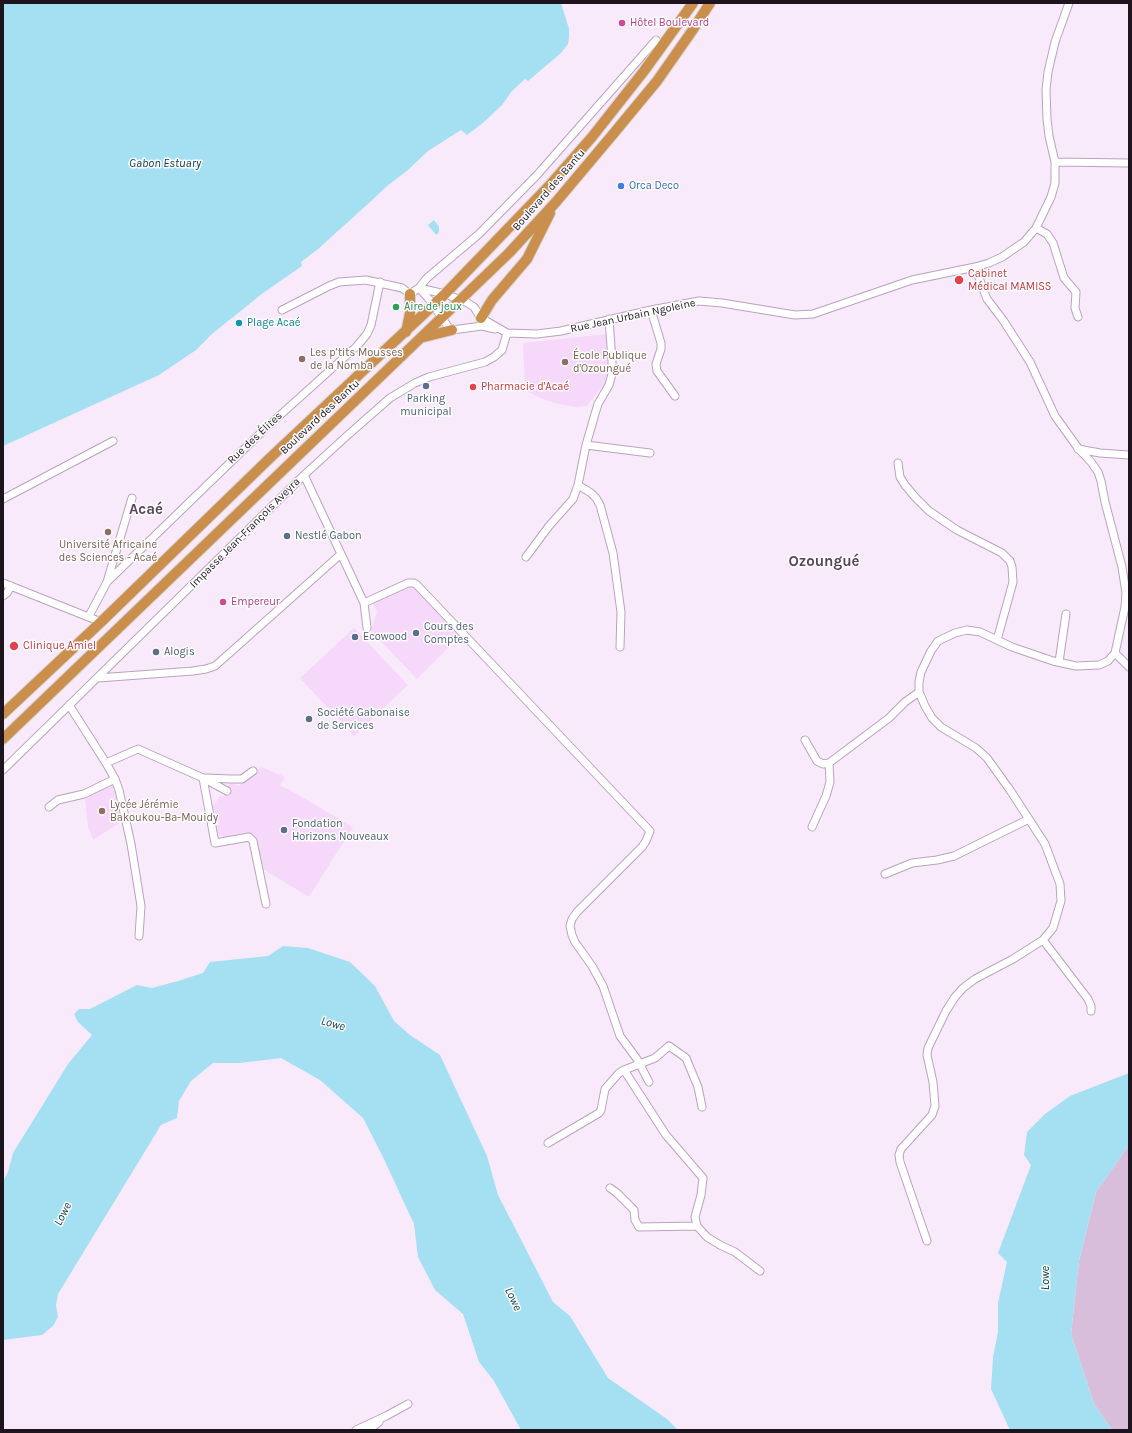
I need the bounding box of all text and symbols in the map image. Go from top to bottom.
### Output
place label: Hôtel Boulevard [630,16,709,30]
marker: Hôtel Boulevard [617,18,627,28]
street label: Boulevard des Bantu [510,146,588,234]
water label: Gabon Estuary [129,157,201,171]
place label: Orca Deco [629,179,679,193]
marker: Orca Deco [616,181,626,191]
place label: Cabinet Médical MAMISS [968,267,1052,293]
marker: Cabinet Médical MAMISS [953,274,965,286]
street label: Rue Jean Urbain Ngoleine [569,296,697,336]
place label: Aire de jeux [404,300,462,314]
marker: Aire de jeux [391,302,401,312]
place label: Plage Acaé [247,316,300,330]
marker: Plage Acaé [234,318,244,328]
place label: Les p’tits Mousses de la Nomba [310,346,403,372]
place label: École Publique d'Ozoungué [573,349,647,375]
marker: Les p’tits Mousses de la Nomba [297,354,307,364]
marker: École Publique d'Ozoungué [560,357,570,367]
street label: Boulevard des Bantu [278,377,362,457]
place label: Pharmacie d'Acaé [481,380,569,394]
marker: Parking municipal [421,381,431,391]
marker: Pharmacie d'Acaé [468,382,478,392]
place label: Parking municipal [400,392,452,418]
street label: Rue des Élites [225,409,285,467]
street label: Impasse Jean-François Aveyra [187,475,303,591]
district label: Acaé [129,501,163,519]
marker: Université Africaine des Sciences - Acaé [103,527,113,537]
place label: Nestlé Gabon [295,529,362,543]
marker: Nestlé Gabon [282,531,292,541]
place label: Université Africaine des Sciences - Acaé [59,538,157,564]
district label: Ozoungué [789,553,859,571]
place label: Empereur [231,595,280,609]
marker: Empereur [218,597,228,607]
place label: Cours des Comptes [424,620,474,646]
marker: Cours des Comptes [411,628,421,638]
place label: Ecowood [363,630,407,644]
marker: Ecowood [350,632,360,642]
place label: Clinique Amiel [23,639,96,653]
marker: Clinique Amiel [8,640,20,652]
place label: Alogis [164,645,195,659]
marker: Alogis [151,647,161,657]
place label: Société Gabonaise de Services [317,706,410,732]
marker: Société Gabonaise de Services [304,714,314,724]
place label: Lycée Jérémie Bakoukou-Ba-Mouidy [110,798,218,824]
marker: Lycée Jérémie Bakoukou-Ba-Mouidy [97,806,107,816]
place label: Fondation Horizons Nouveaux [292,817,389,843]
marker: Fondation Horizons Nouveaux [279,825,289,835]
water label: Lowe [319,1014,347,1034]
water label: Lowe [51,1200,75,1228]
water label: Lowe [1039,1266,1053,1290]
water label: Lowe [501,1285,525,1313]

